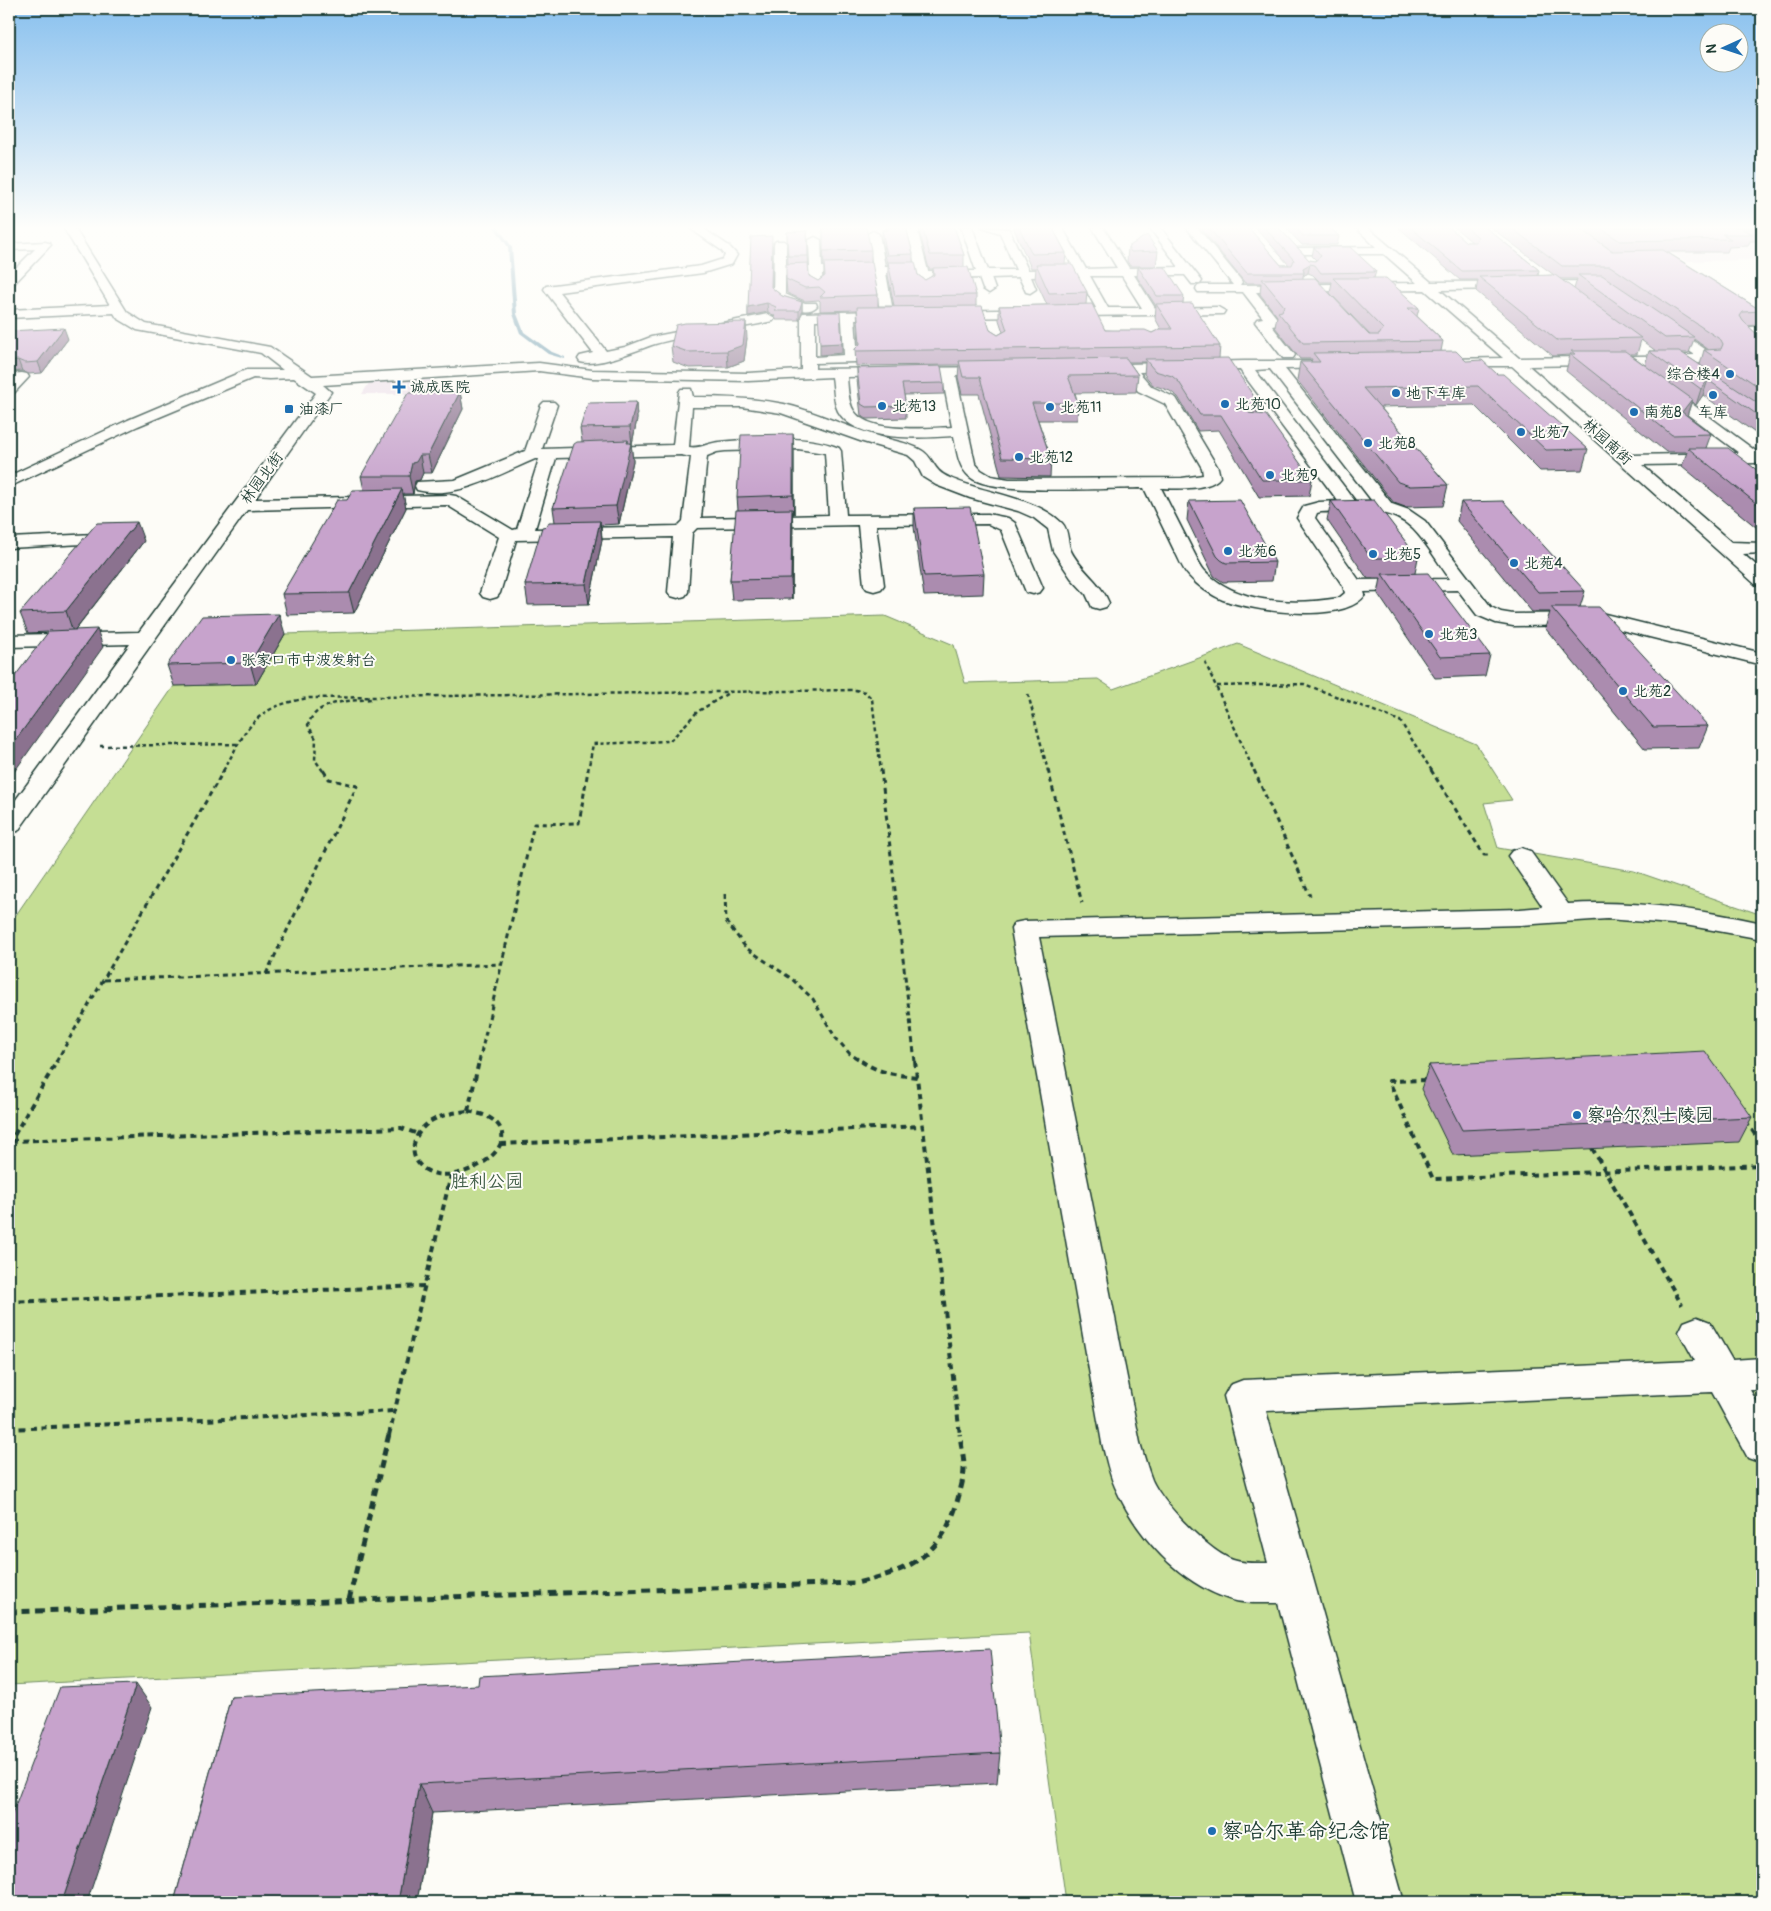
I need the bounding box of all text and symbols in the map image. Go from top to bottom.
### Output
north arrow [1698,22,1748,72]
text: N [1703,43,1720,54]
place label: 综合楼4 [1666,365,1720,384]
marker: 综合楼4 [1724,368,1736,380]
place label: 诚成医院 [410,378,470,397]
marker: 诚成医院 [392,380,406,394]
place label: 地下车库 [1406,384,1466,403]
marker: 地下车库 [1390,387,1402,399]
marker: 车库 [1707,389,1719,401]
place label: 北苑10 [1235,395,1281,414]
place label: 北苑13 [892,397,936,416]
place label: 北苑11 [1060,398,1102,417]
marker: 北苑10 [1219,398,1231,410]
place label: 油漆厂 [299,400,344,419]
marker: 北苑13 [876,400,888,412]
marker: 北苑11 [1044,401,1056,413]
marker: 油漆厂 [283,403,295,415]
place label: 南苑8 [1644,403,1682,422]
place label: 车库 [1698,403,1728,422]
marker: 南苑8 [1628,406,1640,418]
street label: 林园南街 [1578,415,1636,469]
place label: 北苑7 [1531,423,1569,442]
marker: 北苑7 [1515,426,1527,438]
place label: 北苑8 [1378,434,1416,453]
marker: 北苑8 [1362,437,1374,449]
street label: 林园北街 [237,448,287,508]
place label: 北苑12 [1029,448,1073,467]
marker: 北苑12 [1013,451,1025,463]
place label: 北苑9 [1280,466,1318,485]
marker: 北苑9 [1264,469,1276,481]
place label: 北苑6 [1238,542,1277,561]
marker: 北苑6 [1222,545,1234,557]
place label: 北苑5 [1383,545,1421,564]
marker: 北苑5 [1367,548,1379,560]
place label: 北苑4 [1524,554,1563,573]
marker: 北苑4 [1508,557,1520,569]
place label: 北苑3 [1439,625,1477,644]
marker: 北苑3 [1423,628,1435,640]
place label: 张家口市中波发射台 [241,651,376,670]
marker: 张家口市中波发射台 [225,654,237,666]
place label: 北苑2 [1633,682,1671,701]
marker: 北苑2 [1617,685,1629,697]
place label: 察哈尔烈士陵园 [1587,1104,1713,1127]
marker: 察哈尔烈士陵园 [1571,1109,1583,1121]
park label: 胜利公园 [451,1170,523,1193]
place label: 察哈尔革命纪念馆 [1222,1818,1390,1845]
marker: 察哈尔革命纪念馆 [1206,1825,1218,1837]

